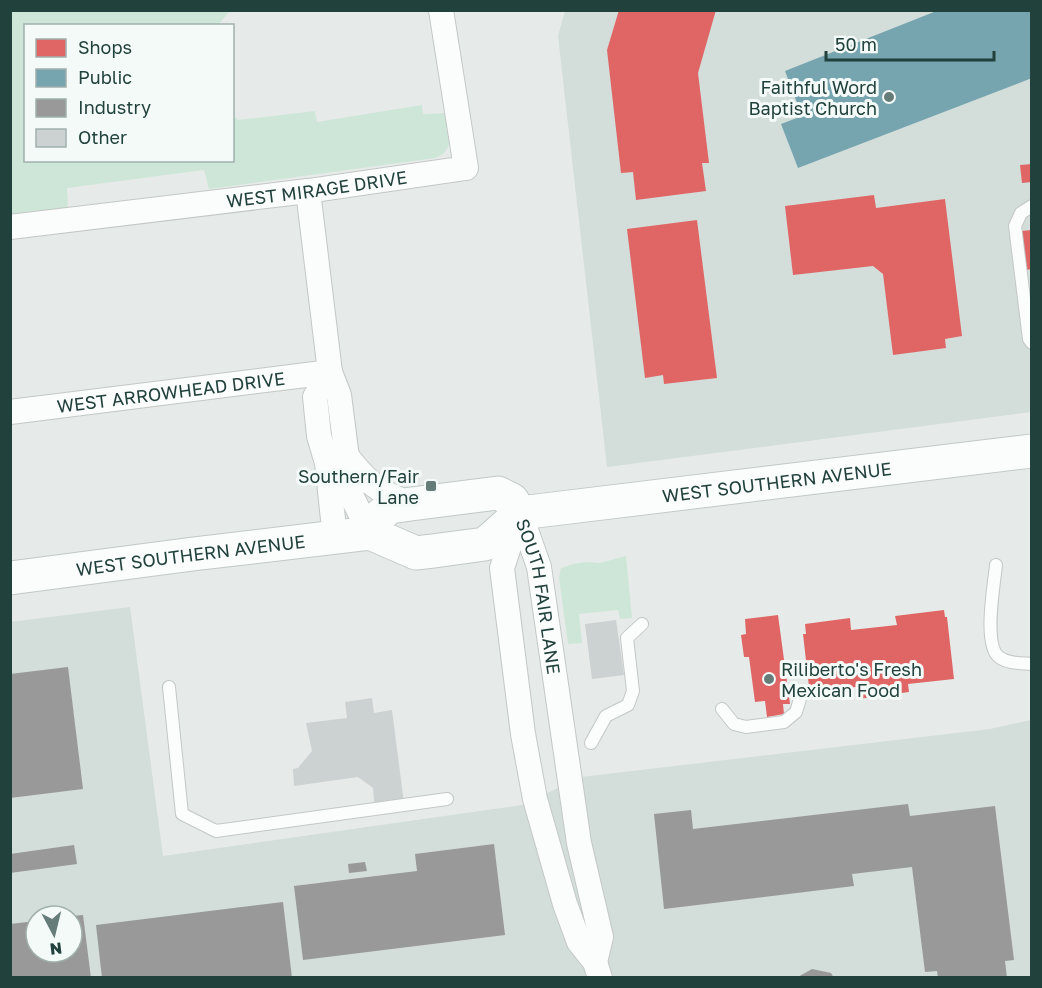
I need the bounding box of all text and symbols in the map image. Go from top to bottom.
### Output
legend [24,24,234,162]
scale bar [826,24,994,62]
text: 50 m [835,33,877,55]
text: Shops [78,36,132,58]
text: Public [78,66,132,88]
place label: Faithful Word Baptist Church [749,76,877,119]
marker: Faithful Word Baptist Church [882,90,896,104]
text: Industry [78,96,151,118]
text: Other [78,126,127,148]
street label: WEST MIRAGE DRIVE [225,166,408,212]
street label: WEST ARROWHEAD DRIVE [55,367,286,417]
street label: WEST SOUTHERN AVENUE [661,457,893,507]
place label: Southern/Fair Lane [298,465,419,508]
marker: Southern/Fair Lane [424,479,438,493]
street label: SOUTH FAIR LANE [512,515,565,676]
street label: WEST SOUTHERN AVENUE [75,530,306,580]
place label: Riliberto's Fresh Mexican Food [781,658,922,701]
marker: Riliberto's Fresh Mexican Food [762,672,776,686]
north arrow [24,904,84,964]
text: N [49,938,63,960]

